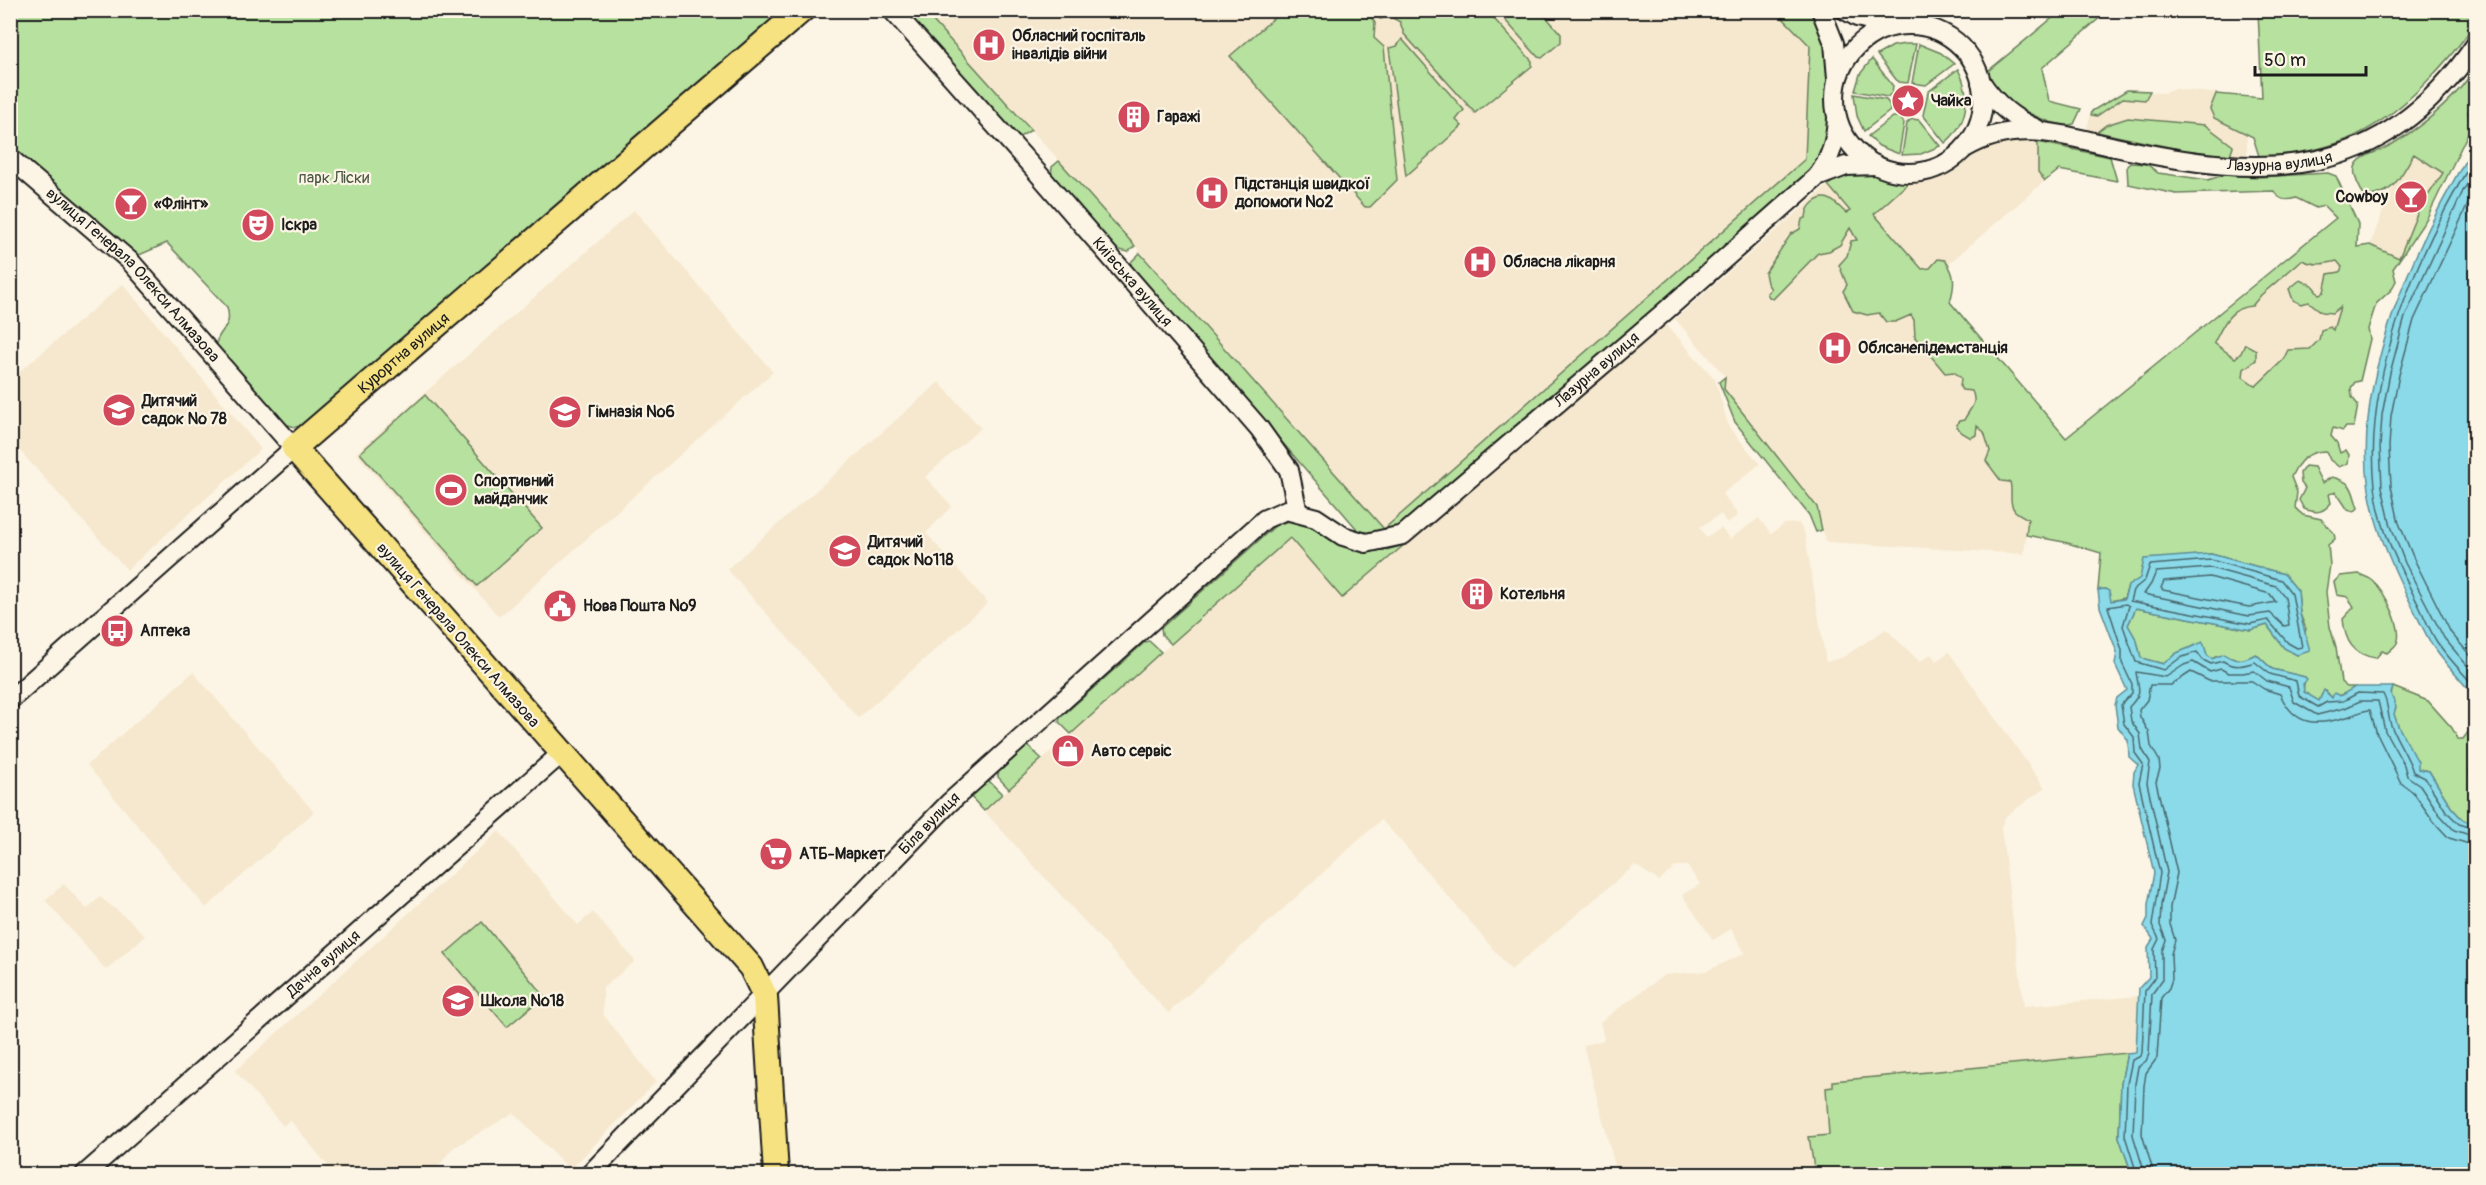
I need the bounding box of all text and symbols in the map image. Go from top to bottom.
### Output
place label: Обласний госпіталь інвалідів війни [1012,26,1146,64]
hospital icon: Обласний госпіталь інвалідів війни [971,27,1007,63]
scale bar [2255,39,2366,77]
text: 50 m [2264,49,2306,72]
place icon: Чайка [1890,83,1926,119]
place label: Чайка [1931,91,1972,111]
building icon: Гаражі [1116,99,1152,135]
place label: Гаражі [1157,107,1200,127]
street label: Лазурна вулиця [2225,147,2335,176]
park label: парк Ліски [299,168,369,188]
place label: Підстанція швидкої допомоги №2 [1234,174,1370,212]
hospital icon: Підстанція швидкої допомоги №2 [1194,175,1230,211]
bar icon: Cowboy [2393,179,2429,215]
street label: вулиця Генерала Олекси Алмазова [42,183,224,366]
bar icon: «Флінт» [113,186,149,222]
place label: Cowboy [2336,187,2388,207]
place label: «Флінт» [154,194,209,214]
theatre icon: Іскра [240,207,276,243]
place label: Іскра [281,215,317,235]
street label: Київська вулиця [1088,233,1177,331]
hospital icon: Обласна лікарня [1462,244,1498,280]
place label: Обласна лікарня [1503,252,1616,272]
street label: Курортна вулиця [354,308,454,398]
street label: Лазурна вулиця [1549,328,1643,412]
hospital icon: Облсанепідемстанція [1817,330,1853,366]
place label: Облсанепідемстанція [1858,338,2008,358]
place label: Дитячий садок № 78 [141,391,227,429]
school or university icon: Дитячий садок № 78 [101,392,137,428]
school or university icon: Гімназія №6 [547,394,583,430]
place label: Гімназія №6 [588,402,675,422]
place label: Спортивний майданчик [474,471,554,509]
sports icon: Спортивний майданчик [433,472,469,508]
place label: Дитячий садок №118 [867,532,953,570]
school or university icon: Дитячий садок №118 [827,533,863,569]
street label: вулиця Генерала Олекси Алмазова [372,538,544,732]
building icon: Котельня [1459,576,1495,612]
place label: Котельня [1500,584,1565,604]
public building icon: Нова Пошта №9 [542,588,578,624]
place label: Нова Пошта №9 [583,596,697,616]
bus stop icon: Аптека [99,613,135,649]
place label: Аптека [140,621,191,641]
shop icon: Авто сервіс [1050,733,1086,769]
place label: Авто сервіс [1091,741,1172,761]
street label: Біла вулиця [894,788,964,859]
supermarket icon: АТБ-Маркет [758,836,794,872]
place label: АТБ-Маркет [799,844,886,864]
street label: Дачна вулиця [282,926,364,1002]
school or university icon: Школа №18 [440,983,476,1019]
place label: Школа №18 [480,991,564,1011]

